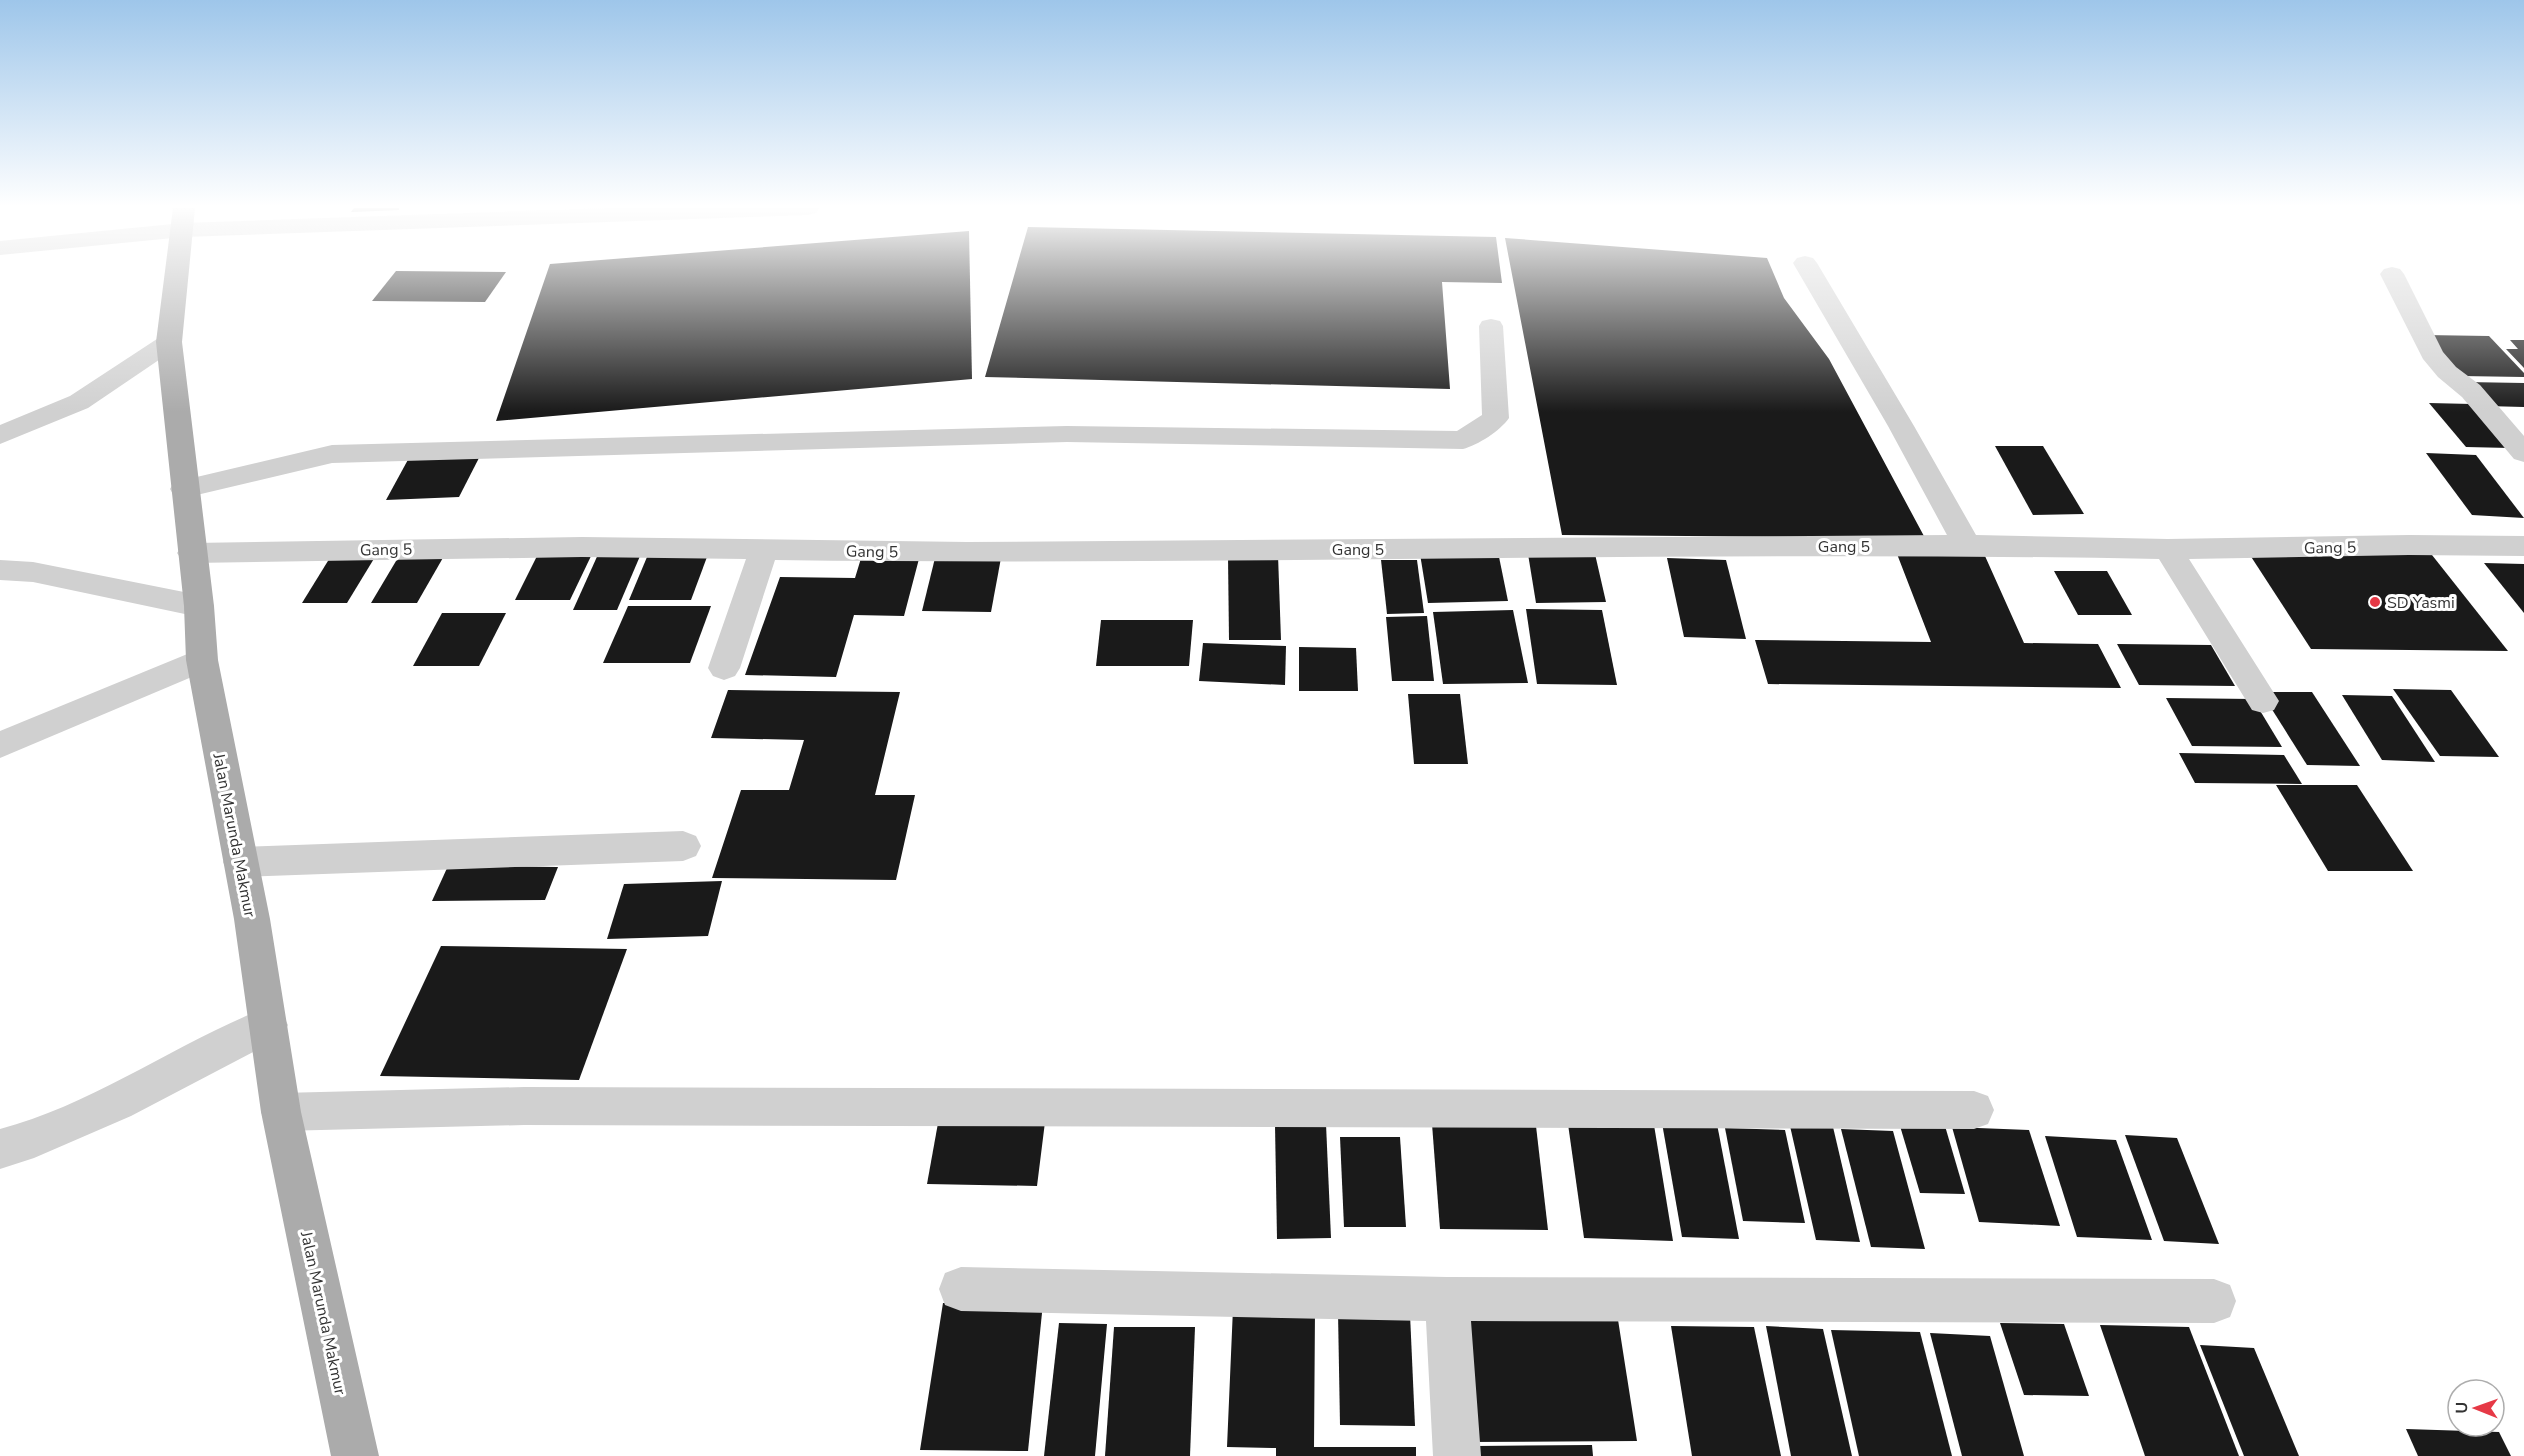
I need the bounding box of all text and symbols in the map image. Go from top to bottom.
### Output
street label: Gang 5 [1818,536,1870,558]
street label: Gang 5 [2304,537,2356,559]
street label: Gang 5 [360,539,412,561]
street label: Gang 5 [1332,539,1384,561]
street label: Gang 5 [846,541,898,563]
place label: SD Yasmi [2387,592,2455,614]
marker: SD Yasmi [2368,595,2382,609]
street label: Jalan Marunda Makmur [207,750,261,919]
street label: Jalan Marunda Makmur [295,1229,351,1397]
north arrow [2446,1378,2506,1438]
text: U [2451,1402,2473,1414]

